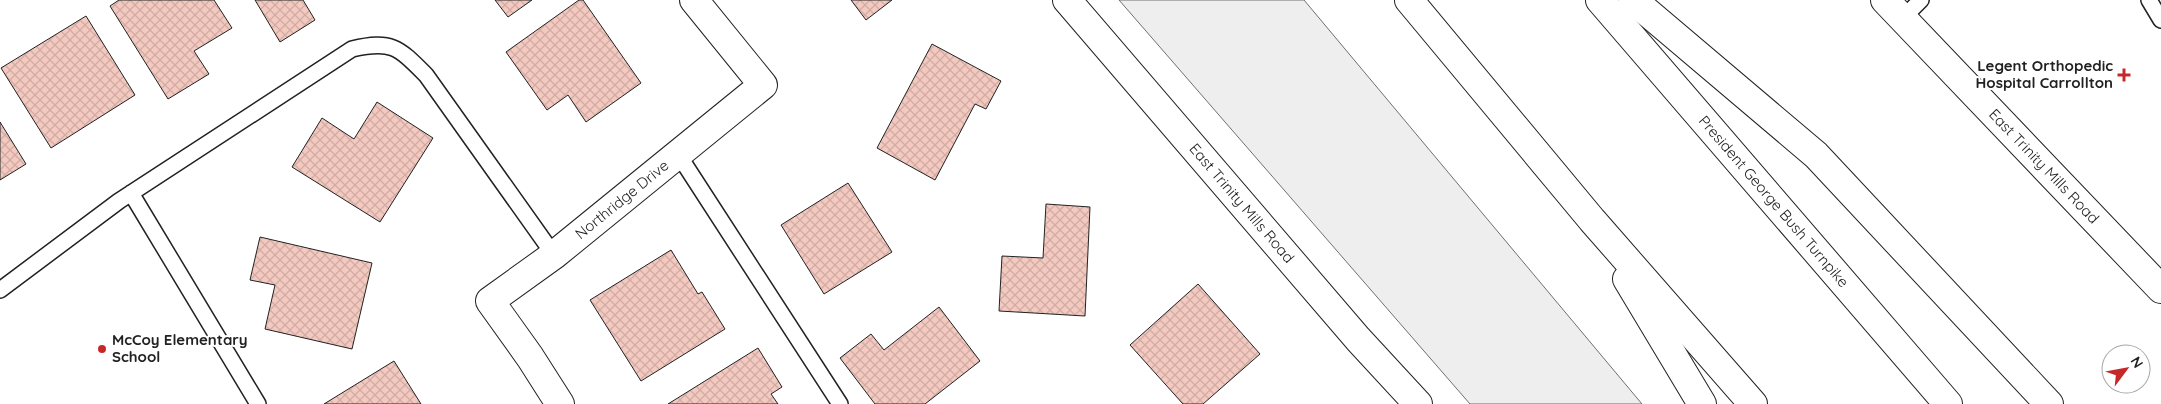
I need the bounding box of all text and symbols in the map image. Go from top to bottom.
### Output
place label: Legent Orthopedic Hospital Carrollton [1976,56,2113,92]
marker: Legent Orthopedic Hospital Carrollton [2117,68,2131,82]
street label: East Trinity Mills Road [1985,105,2103,227]
street label: President George Bush Turnpike [1695,111,1853,291]
street label: East Trinity Mills Road [1185,139,1299,267]
street label: Northridge Drive [571,156,672,243]
place label: McCoy Elementary School [112,330,248,366]
marker: McCoy Elementary School [96,343,108,355]
north arrow [2101,344,2151,394]
text: N [2127,353,2147,371]

